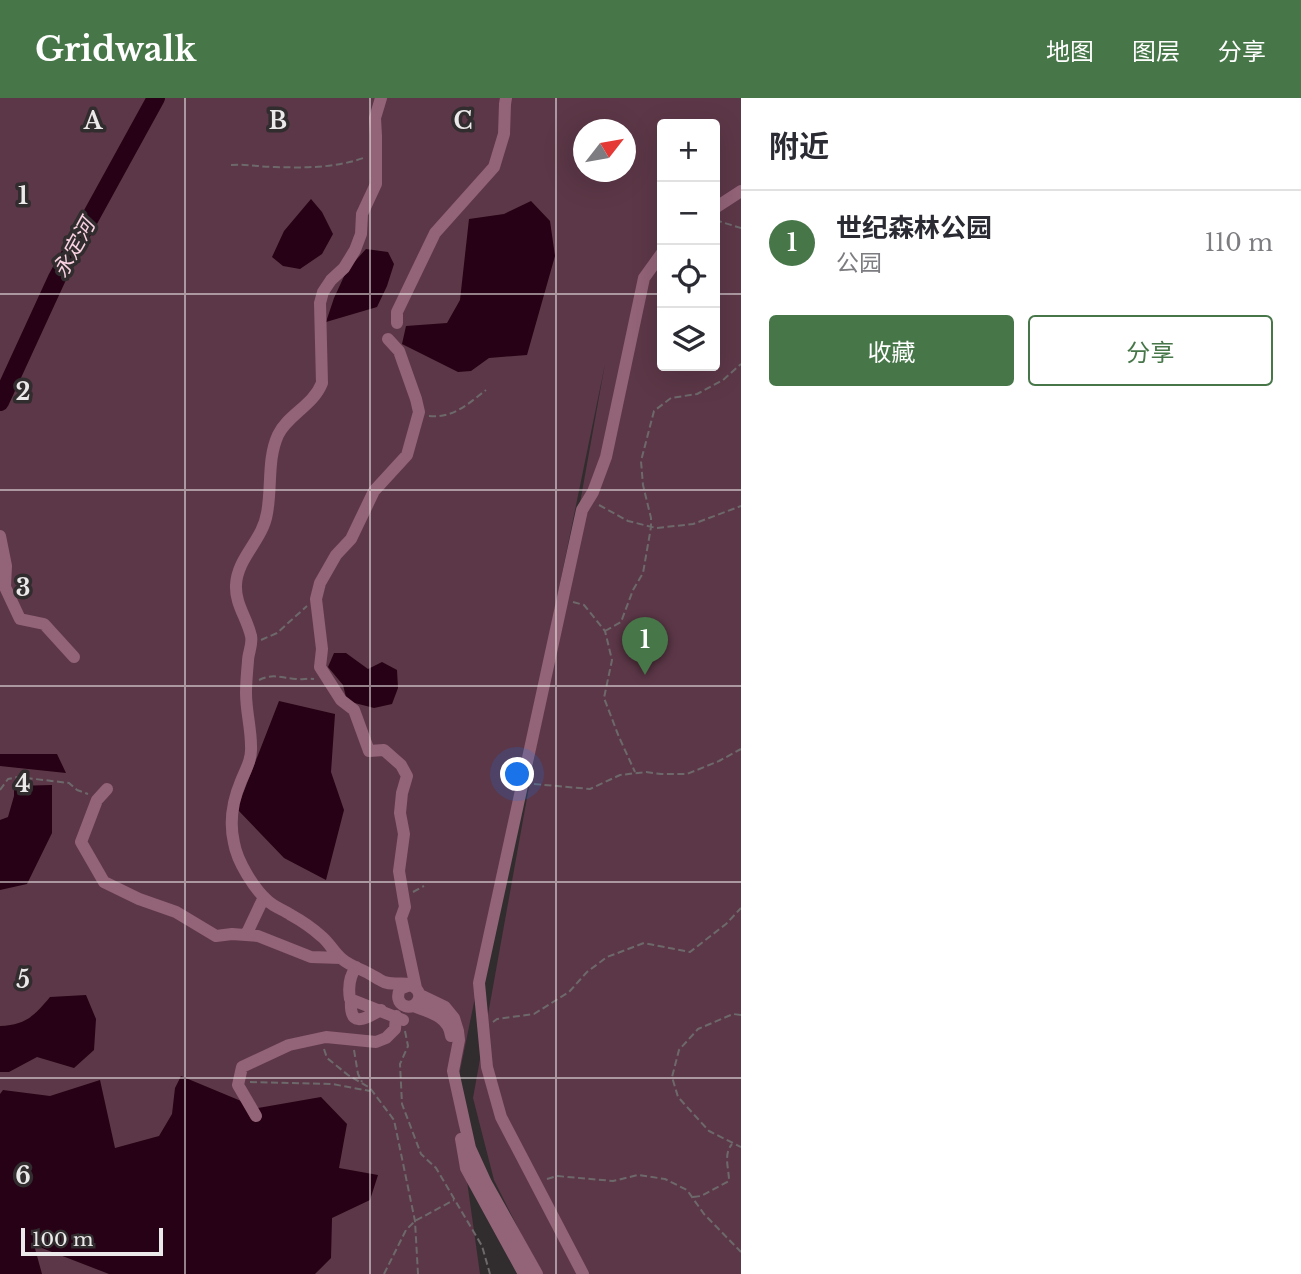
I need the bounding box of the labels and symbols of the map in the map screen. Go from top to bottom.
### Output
text: A [83,107,104,135]
text: B [269,107,287,135]
text: C [454,107,472,135]
north arrow [573,119,636,182]
text: 1 [18,182,28,210]
water label: 永定河 [47,211,103,282]
text: 2 [16,378,30,406]
text: 3 [16,574,30,602]
pin: 1 [622,617,668,675]
your location [500,757,534,791]
text: 4 [15,770,31,798]
text: 5 [16,966,30,994]
text: 6 [15,1162,31,1190]
scale bar [21,1225,163,1257]

